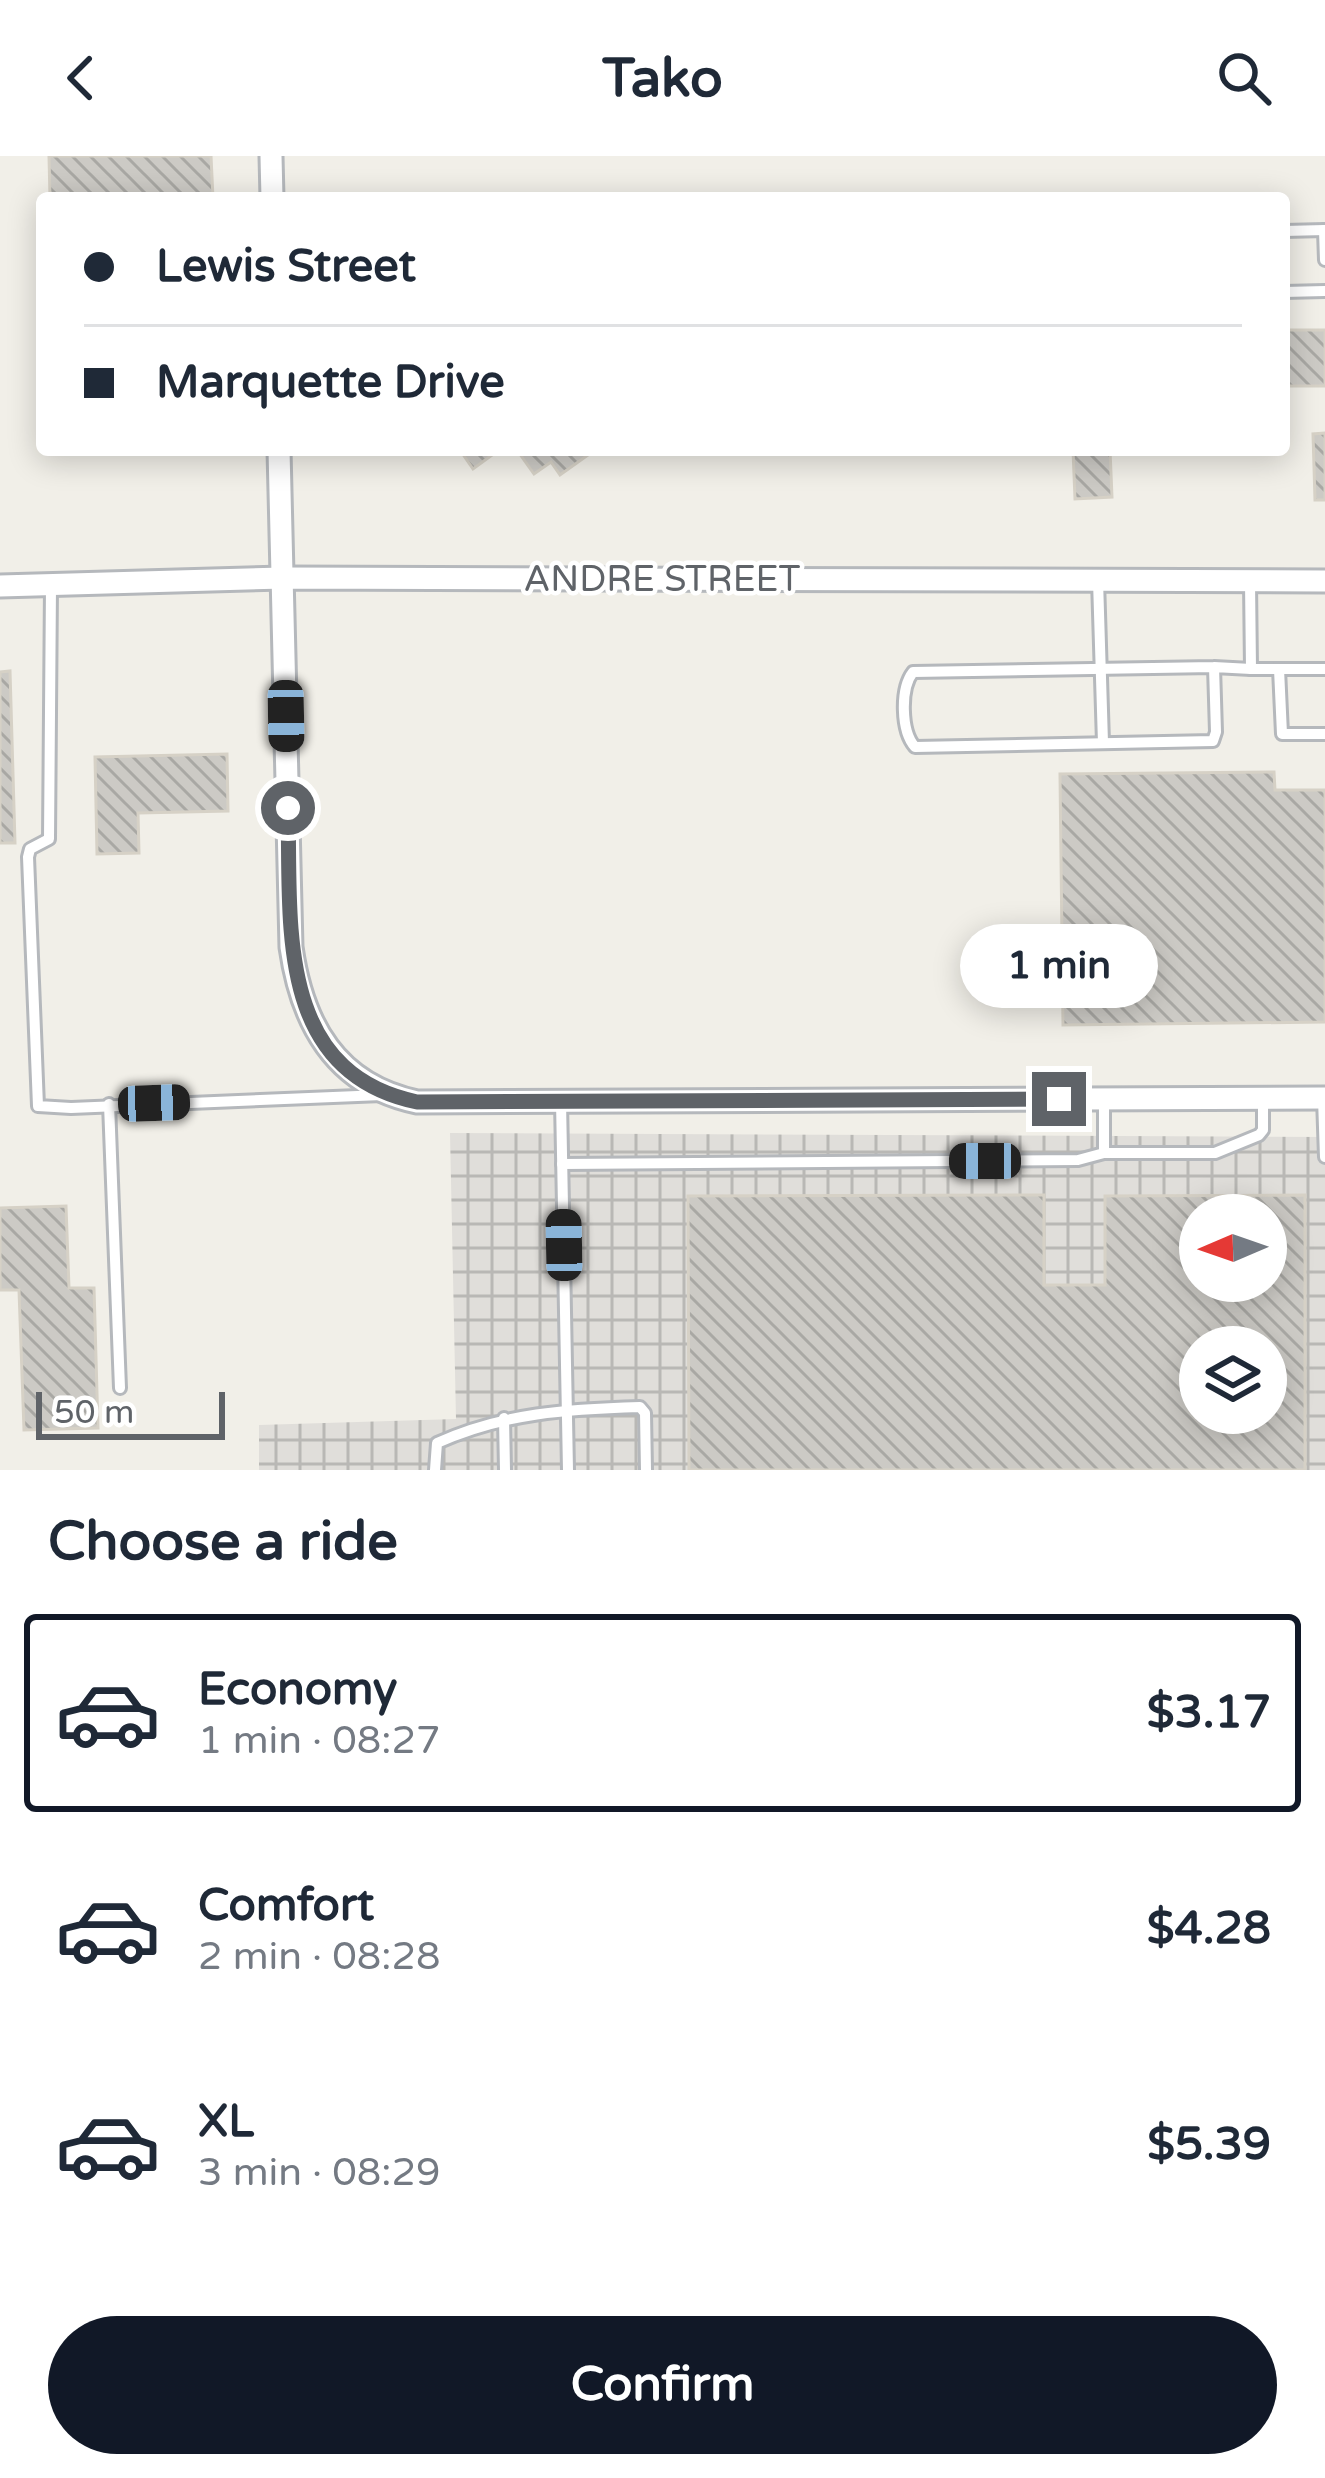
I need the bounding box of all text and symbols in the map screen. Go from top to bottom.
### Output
icon: back [48,45,114,111]
icon: search [1211,45,1277,111]
text: Tako [602,46,723,111]
text: Lewis Street [156,240,416,294]
text: Marquette Drive [156,356,505,410]
street label: ANDRE STREET [523,558,801,601]
car [267,680,305,752]
route start [261,781,315,835]
callout: 1 min [960,925,1158,1009]
text: 1 min [1007,942,1111,989]
route end [1032,1072,1086,1126]
car [117,1084,191,1122]
car [949,1143,1021,1179]
north arrow [1179,1194,1287,1302]
map controls [1179,1194,1287,1434]
car [545,1209,583,1281]
button: layers [1179,1326,1287,1434]
scale bar [36,1386,225,1439]
text: 50 m [54,1393,134,1432]
text: Choose a ride [48,1509,398,1574]
icon: car [54,1659,162,1767]
text: Economy [198,1663,397,1717]
text: $3.17 [1147,1686,1271,1740]
text: 1 min · 08:27 [198,1717,440,1764]
icon: car [54,1875,162,1983]
text: Comfort [198,1879,374,1933]
text: $4.28 [1147,1902,1271,1956]
text: 2 min · 08:28 [198,1933,440,1980]
icon: car [54,2091,162,2199]
text: XL [198,2095,254,2149]
text: $5.39 [1147,2118,1271,2172]
text: 3 min · 08:29 [198,2149,440,2196]
button: Confirm [48,2316,1277,2454]

